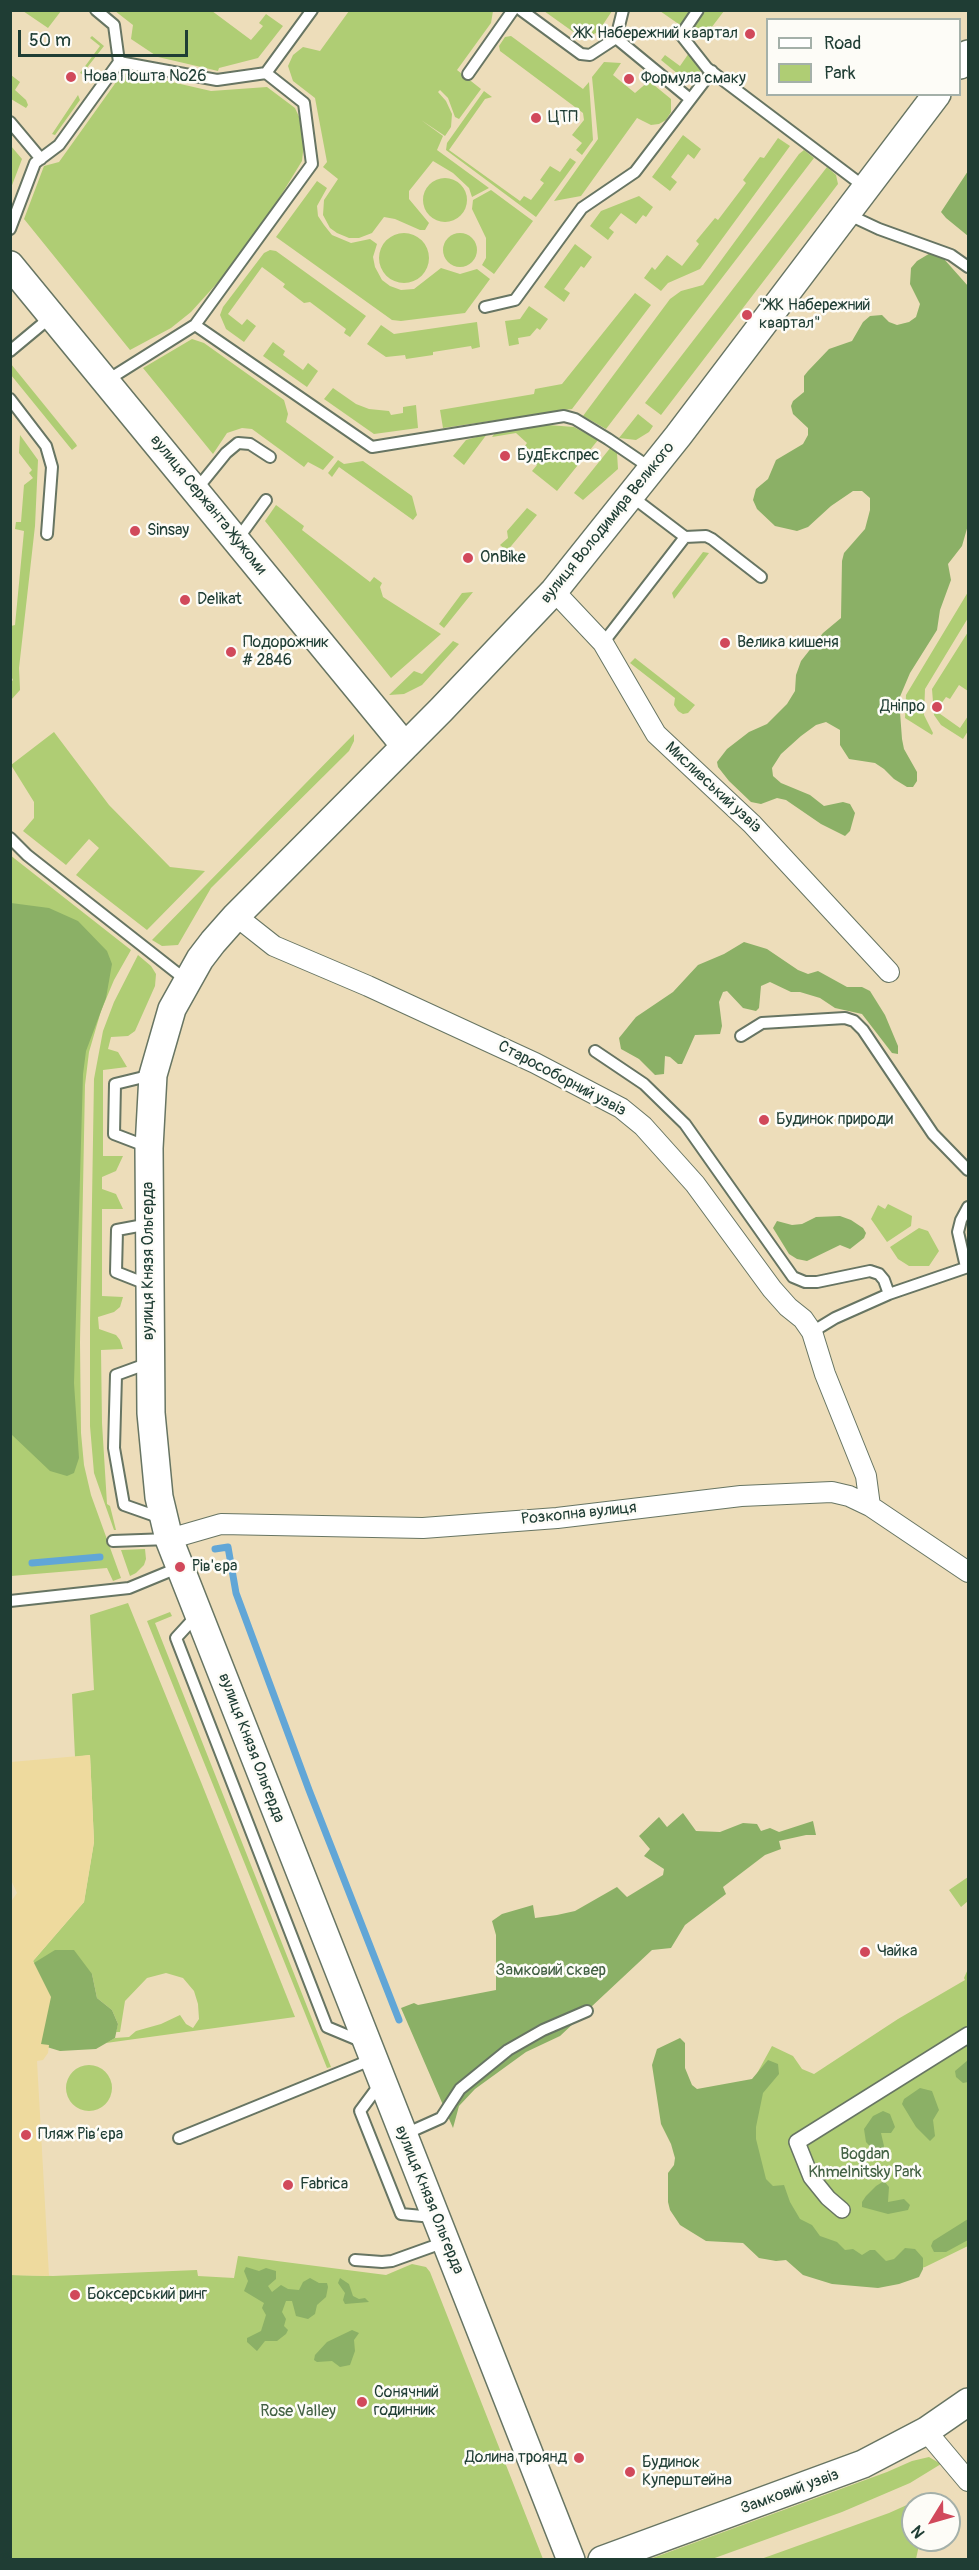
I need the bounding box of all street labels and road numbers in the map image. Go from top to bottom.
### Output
street label: вулиця Сержанта Жужоми [146,431,270,579]
street label: вулиця Володимира Великого [537,438,679,608]
street label: Мисливський узвіз [661,738,765,838]
street label: Старособорний узвіз [494,1037,630,1121]
street label: вулиця Князя Ольгерда [139,1182,159,1340]
street label: Розкопна вулиця [520,1498,638,1530]
street label: вулиця Князя Ольгерда [214,1671,288,1825]
street label: вулиця Князя Ольгерда [390,2123,468,2277]
street label: Замковий узвіз [738,2465,842,2519]

